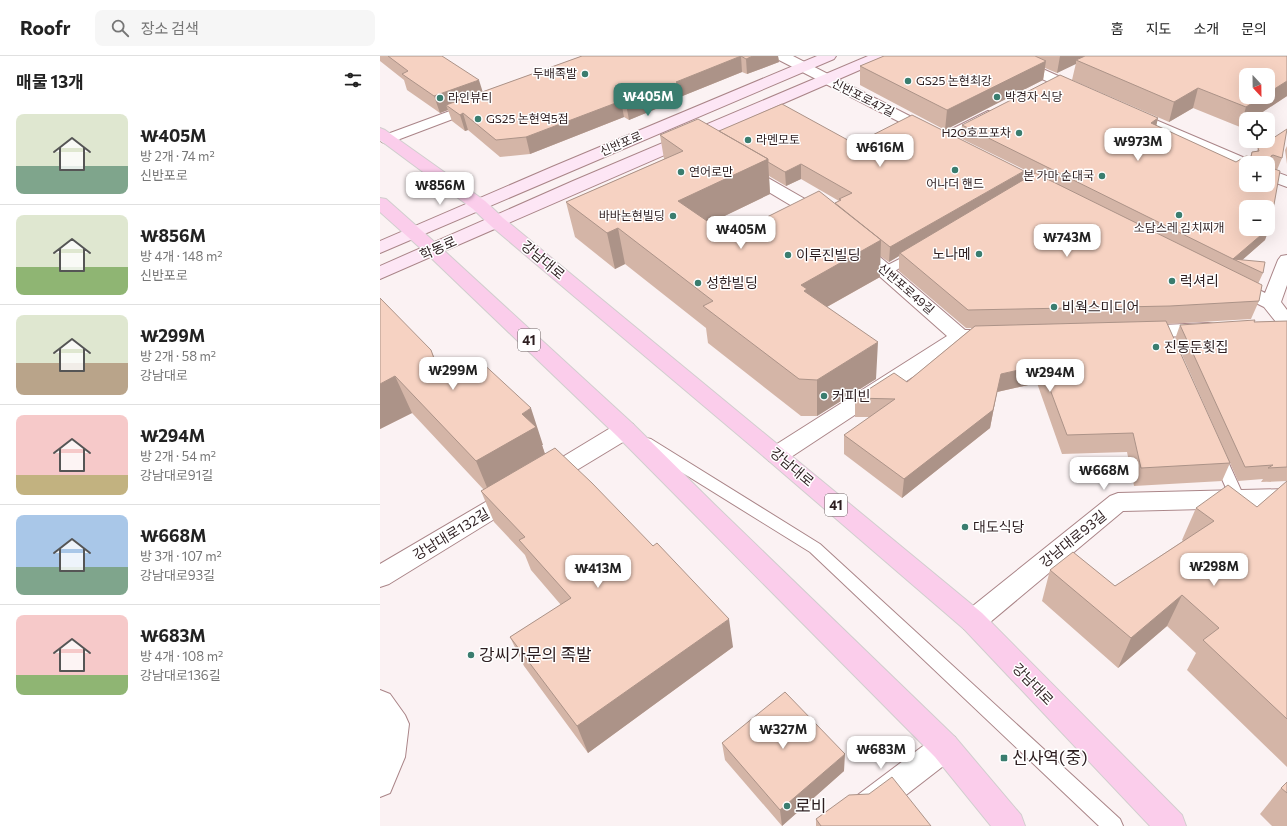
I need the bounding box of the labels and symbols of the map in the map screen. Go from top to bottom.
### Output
place label: 두배족발 [533,66,577,80]
north arrow [1239,68,1275,104]
marker: 두배족발 [580,69,590,79]
place label: GS25 논현최강 [916,73,992,87]
street label: 신반포로47길 [830,75,897,119]
marker: GS25 논현최강 [903,76,913,86]
pin: ₩405M [620,83,676,117]
place label: 박경자 식당 [1005,89,1063,103]
place label: 라인뷰티 [448,90,492,104]
marker: 박경자 식당 [992,92,1002,102]
marker: 라인뷰티 [435,93,445,103]
place label: GS25 논현역5점 [486,111,569,125]
marker: GS25 논현역5점 [473,114,483,124]
place label: H2O호프포차 [941,125,1011,139]
street label: 신반포로 [598,128,644,158]
marker: H2O호프포차 [1014,128,1024,138]
pin: ₩973M [1110,128,1166,162]
place label: 라멘모토 [756,132,800,146]
pin: ₩616M [852,134,908,168]
marker: 라멘모토 [743,135,753,145]
place label: 연어로만 [689,164,733,178]
marker: 어나더 핸드 [950,165,960,175]
marker: 연어로만 [676,167,686,177]
place label: 본 가마 순대국 [1023,168,1094,182]
marker: 본 가마 순대국 [1097,171,1107,181]
pin: ₩856M [412,172,468,206]
place label: 어나더 핸드 [926,176,984,190]
place label: 바바논현빌딩 [599,208,665,222]
marker: 소담스레 김치찌개 [1174,210,1184,220]
marker: 바바논현빌딩 [668,211,678,221]
pin: ₩405M [713,216,769,250]
place label: 소담스레 김치찌개 [1134,220,1224,234]
pin: ₩743M [1039,224,1095,258]
street label: 학동로 [417,232,459,263]
street label: 강남대로 [518,237,569,283]
place label: 노나메 [932,245,971,262]
place label: 이루진빌딩 [796,246,860,263]
marker: 노나메 [974,249,984,259]
marker: 이루진빌딩 [783,250,793,260]
street label: 신반포로49길 [876,260,938,316]
place label: 럭셔리 [1180,272,1219,289]
place label: 성한빌딩 [706,274,758,291]
marker: 럭셔리 [1167,276,1177,286]
marker: 성한빌딩 [693,278,703,288]
place label: 비웍스미디어 [1062,298,1139,315]
marker: 비웍스미디어 [1049,302,1059,312]
road number: 41 [518,329,540,351]
place label: 진동둔횟집 [1164,338,1228,355]
marker: 진동둔횟집 [1151,342,1161,352]
pin: ₩299M [425,357,481,391]
pin: ₩294M [1022,359,1078,393]
place label: 커피빈 [832,387,871,404]
marker: 커피빈 [819,391,829,401]
street label: 강남대로 [767,444,818,490]
pin: ₩668M [1076,457,1132,491]
road number: 41 [825,494,847,516]
street label: 강남대로132길 [409,504,492,563]
street label: 강남대로93길 [1036,507,1109,571]
place label: 대도식당 [973,518,1025,535]
marker: 대도식당 [960,522,970,532]
pin: ₩298M [1186,553,1242,587]
pin: ₩413M [570,555,626,589]
place label: 강씨가문의 족발 [479,644,592,665]
marker: 강씨가문의 족발 [466,650,476,660]
street label: 강남대로 [1009,659,1057,708]
pin: ₩327M [755,716,811,750]
pin: ₩683M [853,736,909,770]
place label: 신사역(중) [1012,747,1088,768]
marker: 신사역(중) [999,753,1009,763]
place label: 로비 [795,795,826,816]
marker: 로비 [782,801,792,811]

